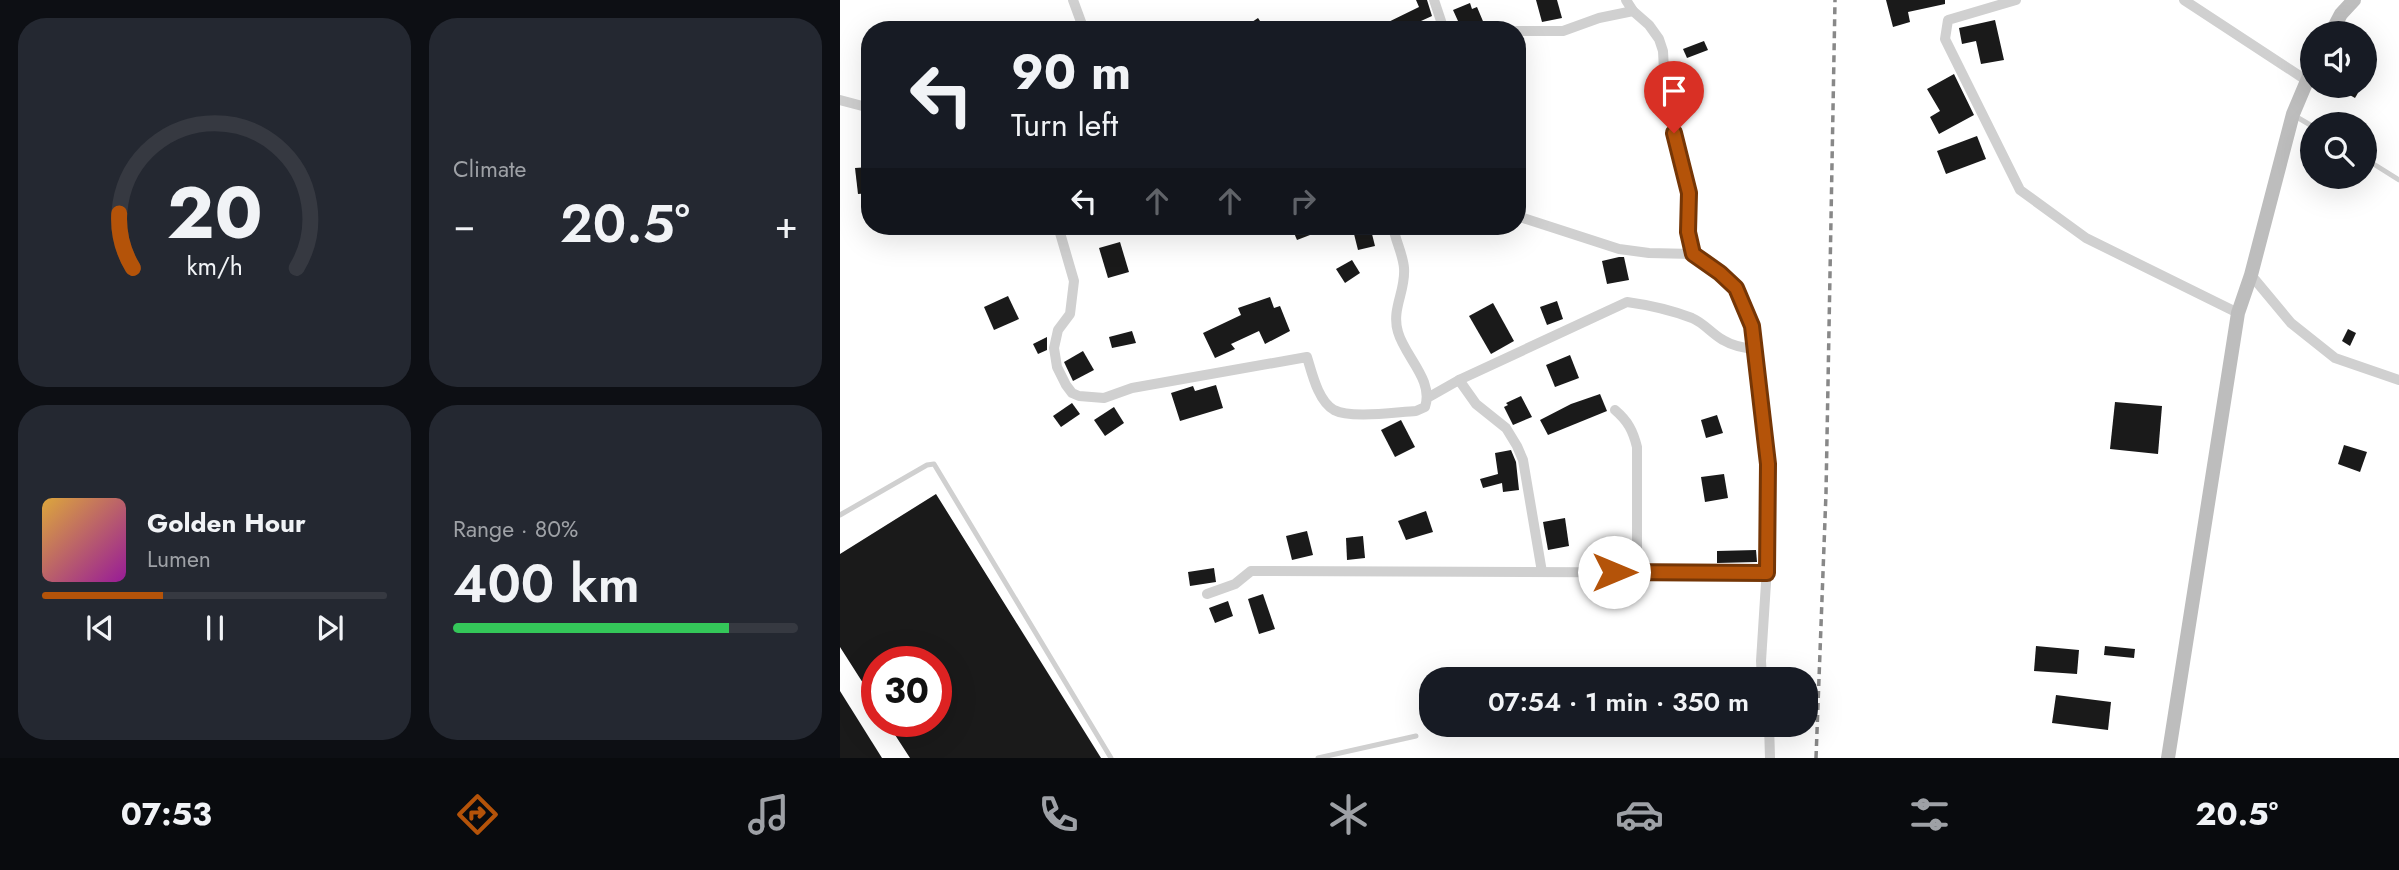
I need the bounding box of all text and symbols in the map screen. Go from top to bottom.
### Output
map controls [2300,21,2377,189]
button: sound [2300,21,2377,98]
text: 90 m [1011,37,1131,107]
icon: left [896,49,987,140]
pin [1644,61,1704,133]
icon: arrive [1655,72,1693,110]
text: Turn left [1011,102,1118,148]
button: search [2300,112,2377,189]
text: Climate [453,152,526,186]
text: 20 [167,161,262,266]
icon: left [1065,182,1103,220]
icon: ahead [1138,182,1176,220]
icon: ahead [1211,182,1249,220]
icon: right [1284,182,1322,220]
text: 20.5° [560,186,690,262]
text: − [453,197,475,252]
text: + [775,197,798,252]
text: km/h [186,248,243,284]
text: Golden Hour [147,504,306,542]
text: Range · 80% [453,512,578,546]
position arrow [1577,535,1651,609]
text: Lumen [147,542,211,576]
text: 400 km [453,546,640,622]
icon: previous [81,609,119,647]
icon: pause [196,609,234,647]
icon: next [311,609,349,647]
speed limit sign: 30 [861,646,952,737]
text: 07:54 · 1 min · 350 m [1488,683,1749,721]
icon: directions [453,790,502,839]
icon: music [744,790,793,839]
icon: phone [1034,790,1083,839]
icon: climate [1324,790,1373,839]
icon: car [1615,790,1664,839]
icon: filters [1905,790,1954,839]
text: 07:53 [121,791,212,837]
text: 20.5° [2196,791,2278,837]

